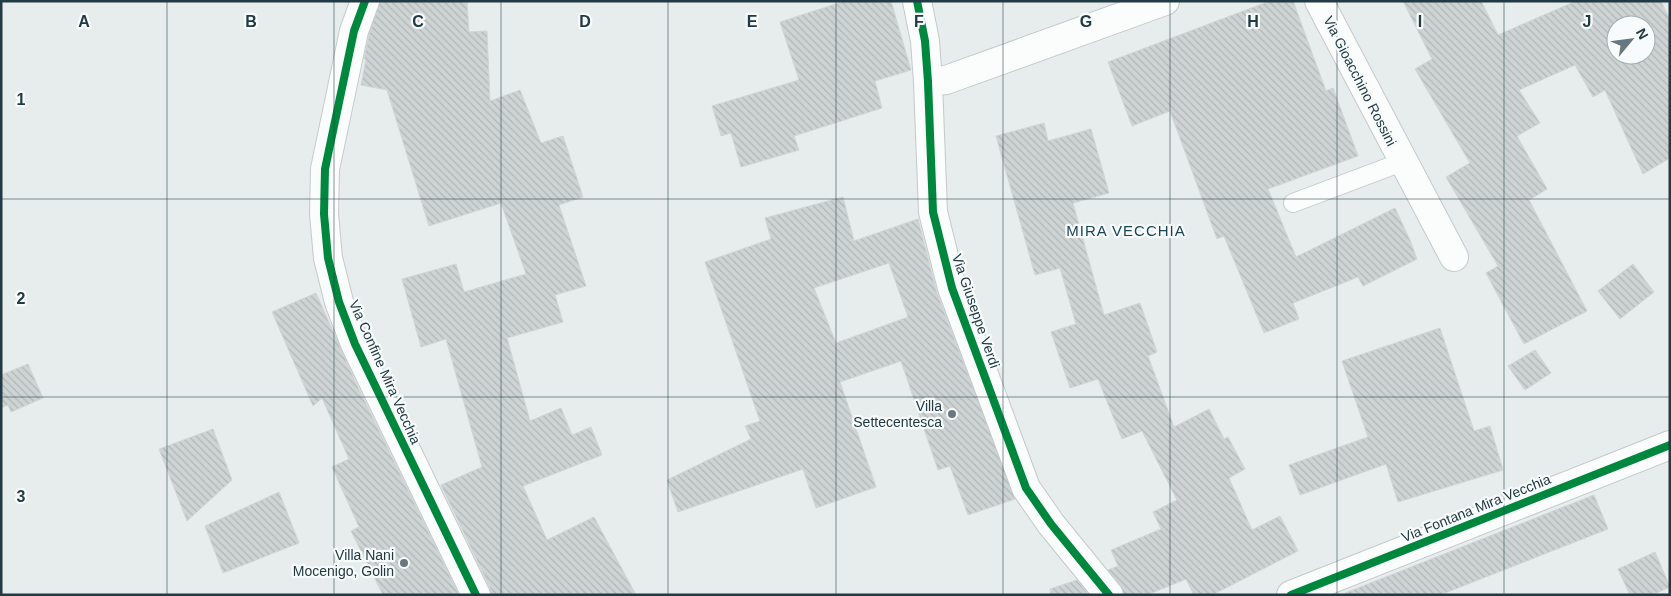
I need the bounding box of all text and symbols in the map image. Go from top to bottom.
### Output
text: A [78,13,90,30]
text: B [245,13,257,30]
text: C [412,13,424,30]
text: D [579,13,591,30]
text: E [747,13,758,30]
text: F [914,13,924,30]
text: G [1080,13,1092,30]
text: H [1247,13,1259,30]
street label: Via Gioacchino Rossini [1320,13,1400,149]
text: I [1418,13,1422,30]
text: J [1583,13,1591,30]
north arrow [1606,15,1656,65]
text: N [1633,25,1652,42]
text: 1 [17,91,26,108]
district label: MIRA VECCHIA [1066,222,1186,239]
street label: Via Giuseppe Verdi [949,252,1003,370]
text: 2 [17,290,26,307]
street label: Via Confine Mira Vecchia [346,297,424,447]
place label: Villa Settecentesca [853,398,942,430]
marker: Villa Settecentesca [946,408,958,420]
street label: Via Fontana Mira Vecchia [1399,471,1553,545]
text: 3 [17,488,26,505]
place label: Villa Nani Mocenigo, Golin [293,547,394,579]
marker: Villa Nani Mocenigo, Golin [398,557,410,569]

